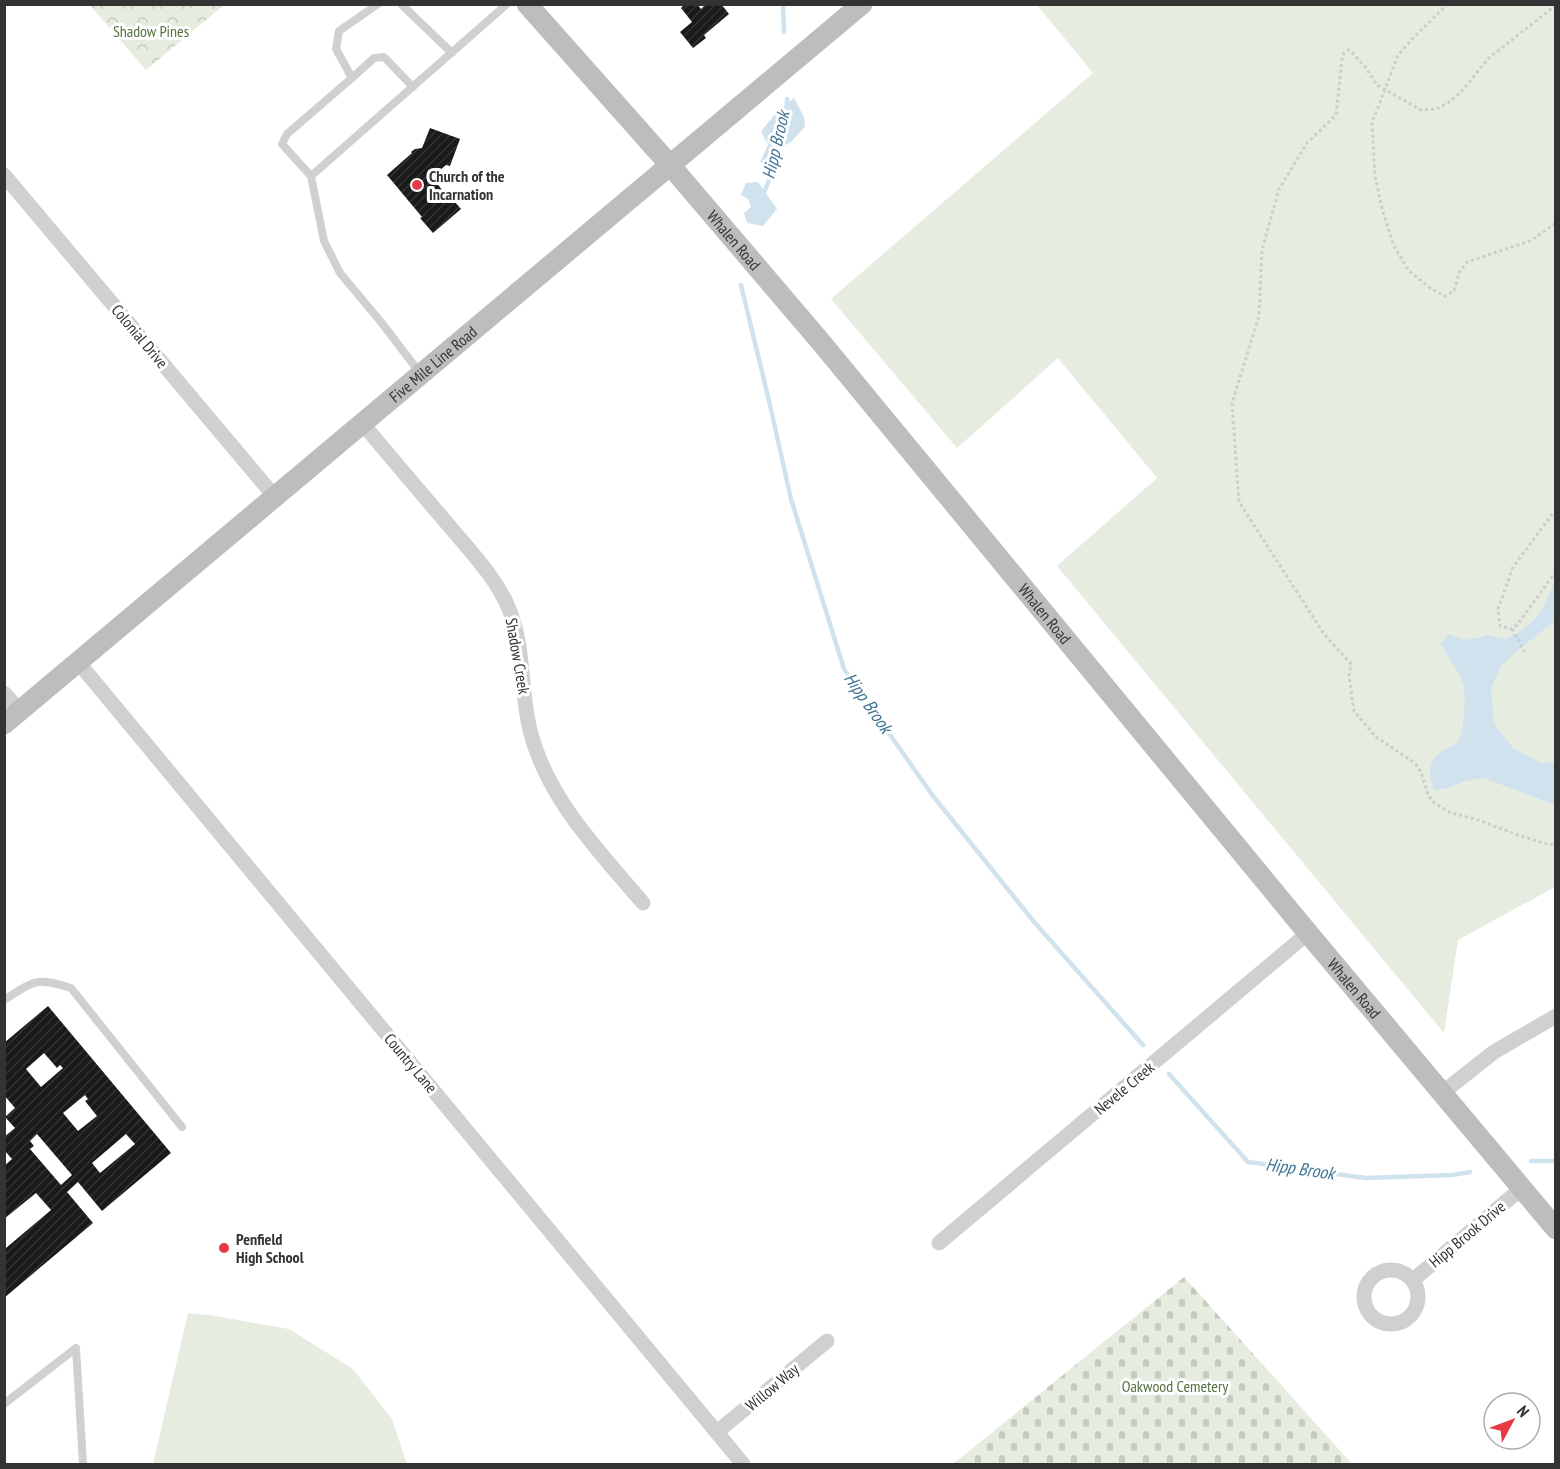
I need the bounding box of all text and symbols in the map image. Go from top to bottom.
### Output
park label: Shadow Pines [113,21,189,41]
water label: Hipp Brook [757,107,795,181]
place label: Church of the Incarnation [429,166,505,204]
marker: Church of the Incarnation [410,178,424,192]
street label: Whalen Road [703,206,765,274]
street label: Colonial Drive [107,300,173,372]
street label: Five Mile Line Road [385,322,481,406]
street label: Whalen Road [1014,579,1076,648]
street label: Shadow Creek [501,616,535,697]
water label: Hipp Brook [839,668,899,739]
street label: Whalen Road [1323,954,1385,1023]
street label: Country Lane [380,1029,442,1097]
street label: Nevele Creek [1090,1057,1159,1119]
water label: Hipp Brook [1264,1152,1338,1185]
street label: Hipp Brook Drive [1425,1196,1509,1272]
place label: Penfield High School [236,1229,304,1267]
marker: Penfield High School [217,1241,231,1255]
street label: Willow Way [741,1359,803,1415]
park label: Oakwood Cemetery [1122,1376,1228,1396]
north arrow [1482,1391,1542,1451]
text: N [1513,1401,1534,1421]

